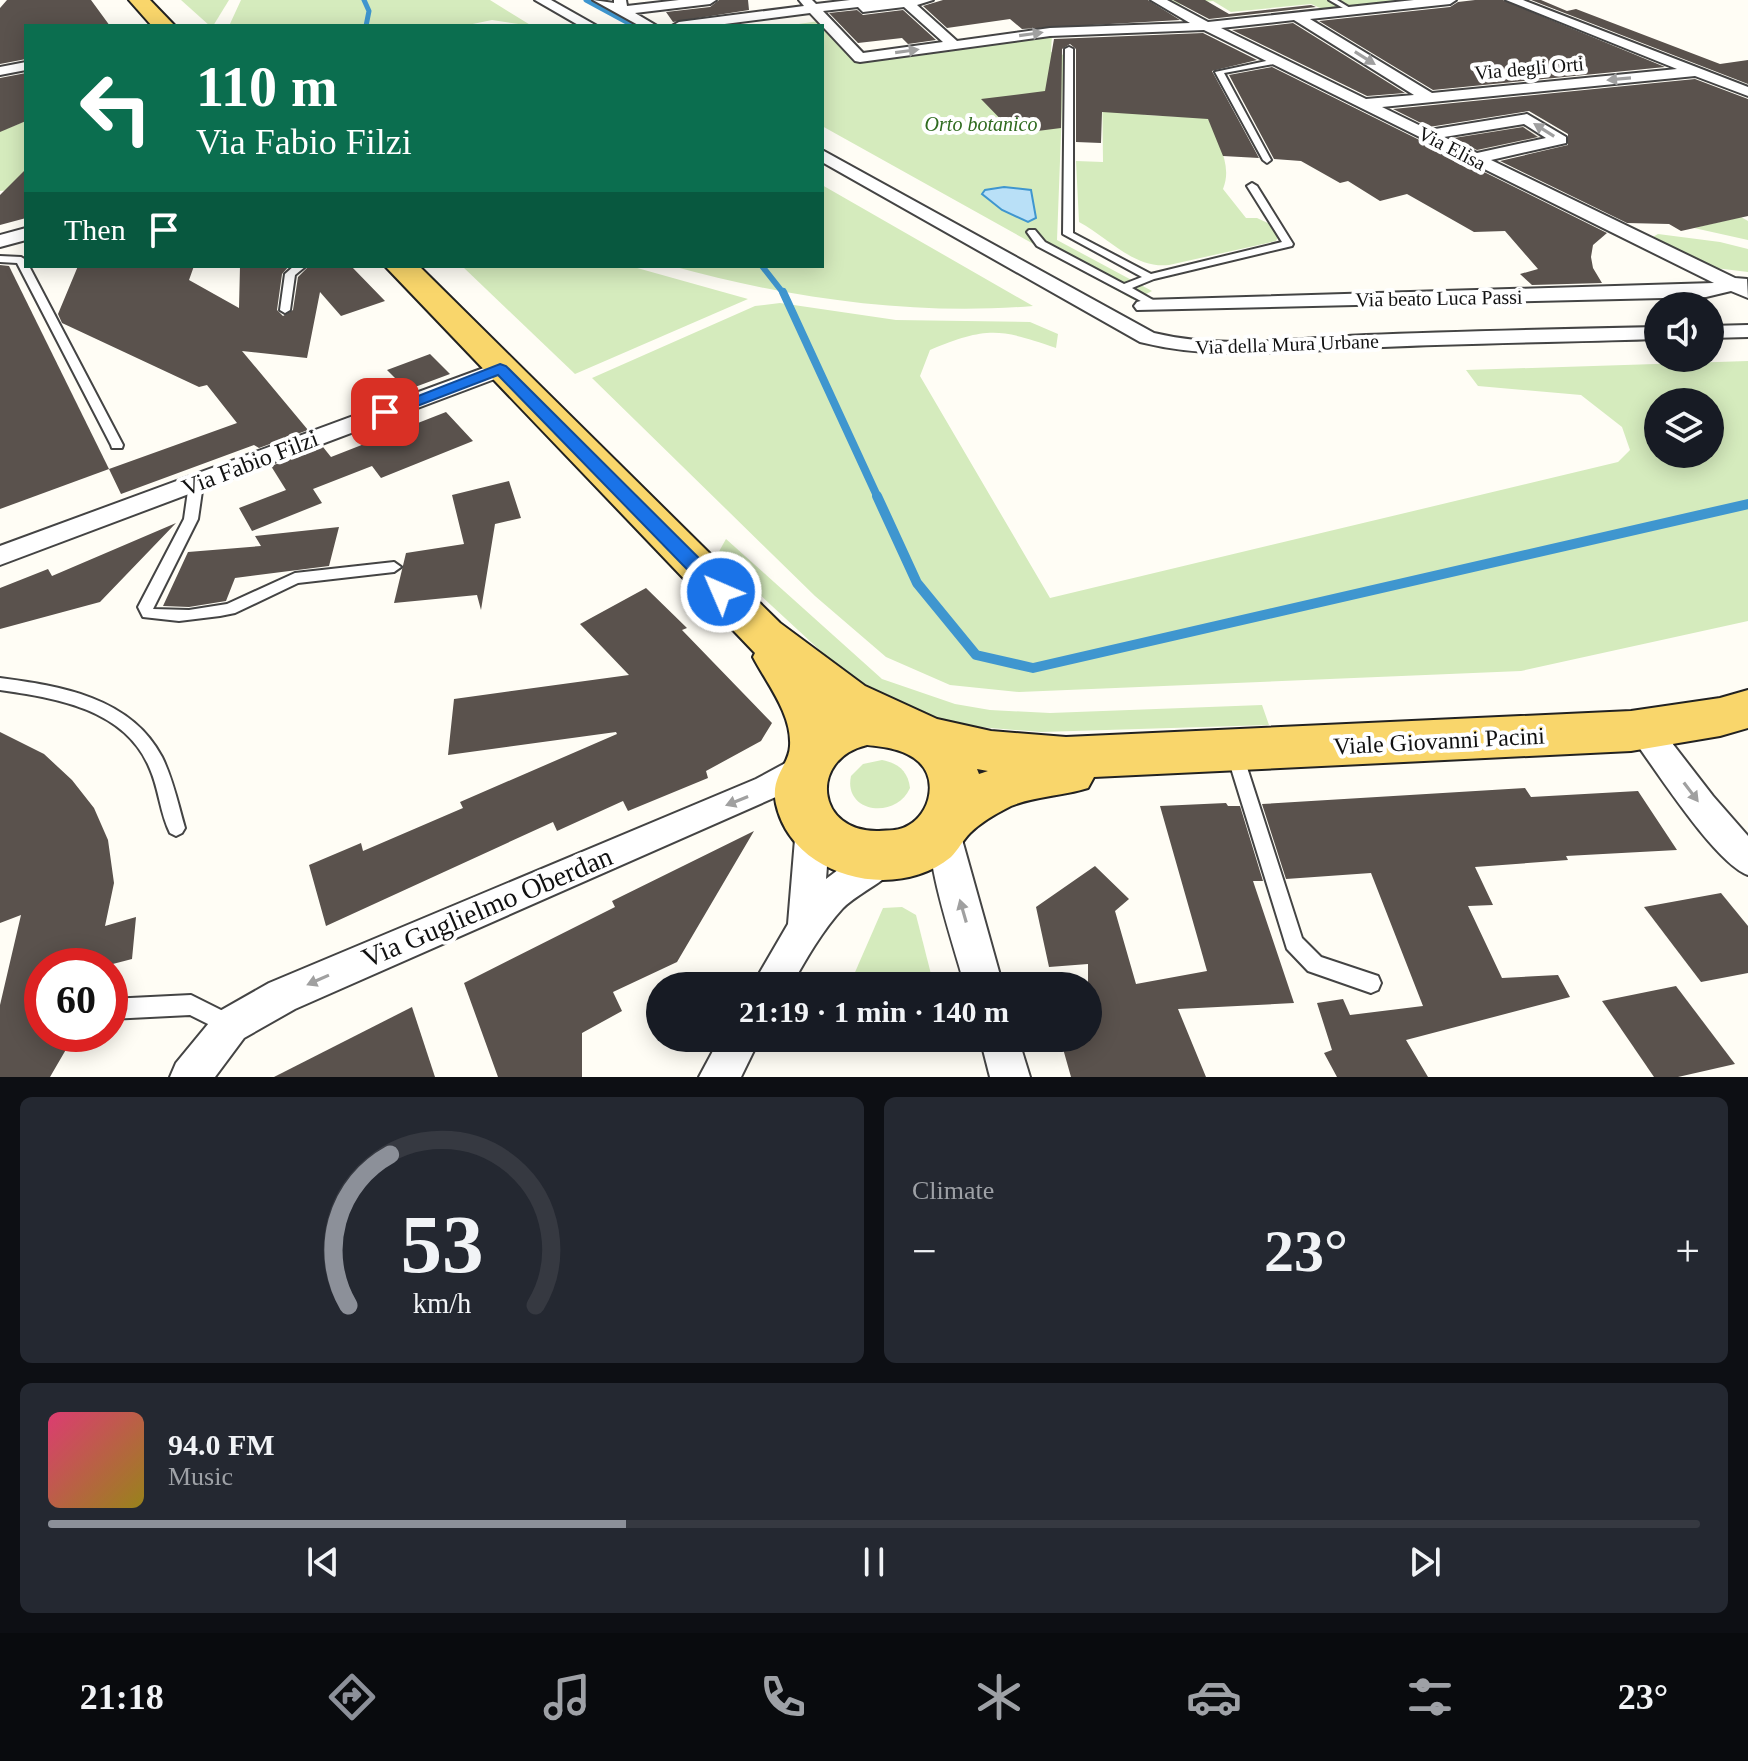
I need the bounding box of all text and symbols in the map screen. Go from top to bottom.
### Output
one-way arrow [1019,27,1044,40]
one-way arrow [894,44,919,57]
one-way arrow [1354,50,1376,64]
street label: Via degli Orti [1473,52,1585,85]
icon: left [64,56,168,160]
text: 110 m [196,56,338,118]
one-way arrow [1606,73,1631,86]
park label: Orto botanico [925,113,1037,135]
text: Via Fabio Filzi [196,122,412,162]
street label: Via Elisa [1415,122,1489,174]
one-way arrow [1534,123,1555,138]
icon: arrive [142,208,186,252]
text: Then [64,213,126,246]
street label: Via beato Luca Passi [1355,286,1523,310]
map controls [1644,292,1724,468]
button: sound [1644,292,1724,372]
street label: Via della Mura Urbane [1195,330,1379,358]
pin [351,378,419,446]
button: layers [1644,388,1724,468]
icon: arrive [363,390,407,434]
street label: Via Fabio Filzi [178,425,322,501]
position arrow [679,550,763,634]
street label: Viale Giovanni Pacini [1333,722,1546,760]
one-way arrow [1683,781,1699,803]
one-way arrow [725,794,749,807]
street label: Via Guglielmo Oberdan [357,840,617,974]
one-way arrow [956,899,969,923]
speed limit sign: 60 [24,948,128,1052]
one-way arrow [306,973,329,987]
text: 21:19 · 1 min · 140 m [739,995,1009,1028]
text: Climate [912,1176,994,1205]
text: 53 [400,1198,484,1290]
text: 23° [1264,1218,1348,1284]
text: − [912,1227,937,1276]
text: + [1675,1227,1700,1276]
text: km/h [413,1288,471,1319]
text: 94.0 FM [168,1428,275,1461]
text: Music [168,1462,233,1491]
icon: previous [301,1540,345,1584]
icon: pause [852,1540,896,1584]
icon: next [1403,1540,1447,1584]
icon: directions [324,1669,380,1725]
icon: music [539,1669,595,1725]
icon: phone [755,1669,811,1725]
icon: climate [971,1669,1027,1725]
icon: car [1186,1669,1242,1725]
icon: filters [1402,1669,1458,1725]
text: 21:18 [80,1677,164,1717]
text: 23° [1618,1677,1668,1717]

